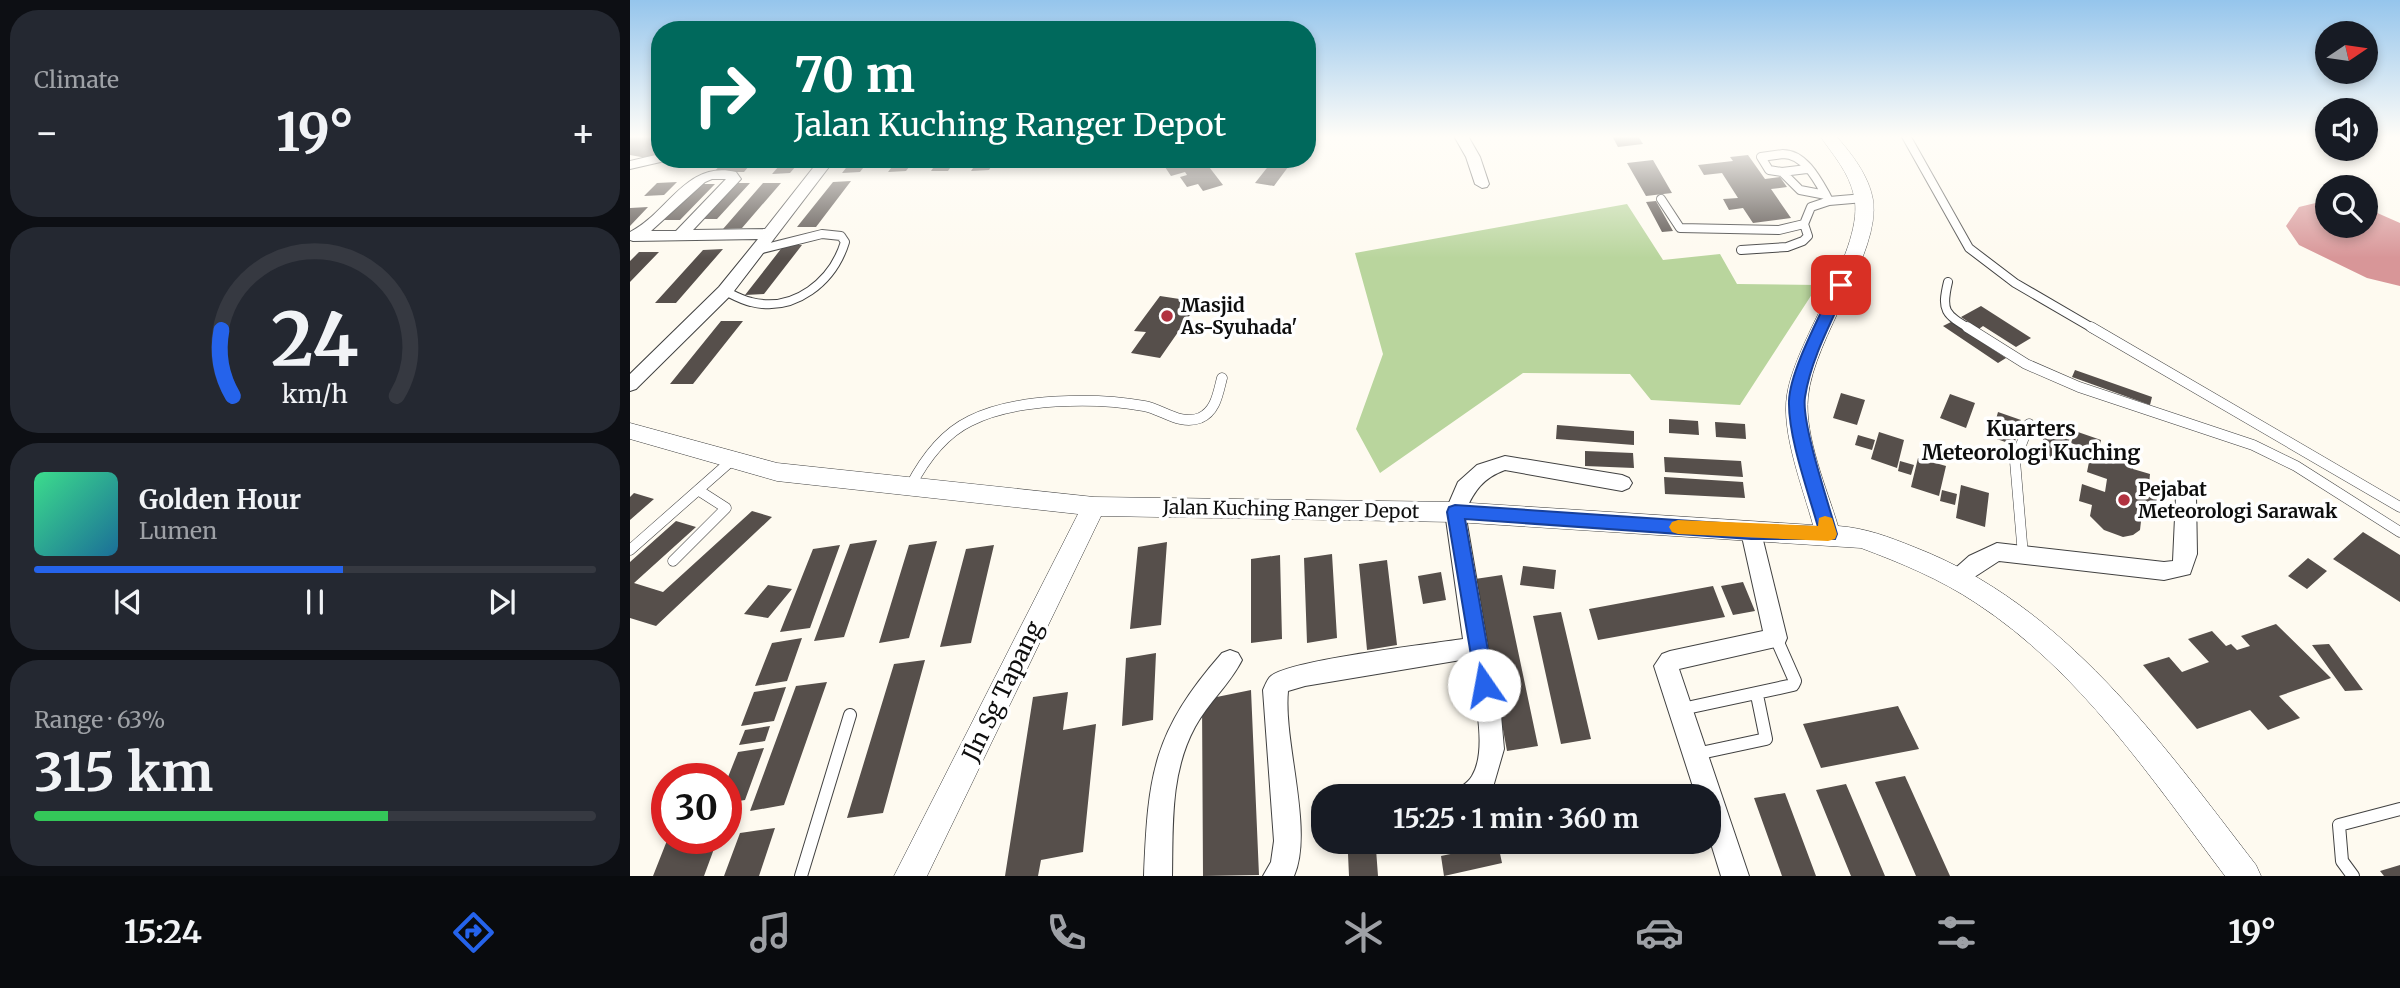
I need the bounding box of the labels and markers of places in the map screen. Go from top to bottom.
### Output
pin [1811,255,1871,315]
place label: Masjid As-Syuhada' [1180,293,1297,339]
marker: Masjid As-Syuhada' [1159,308,1175,324]
place label: Pejabat Meteorologi Sarawak [2138,477,2338,523]
marker: Pejabat Meteorologi Sarawak [2116,492,2132,508]

